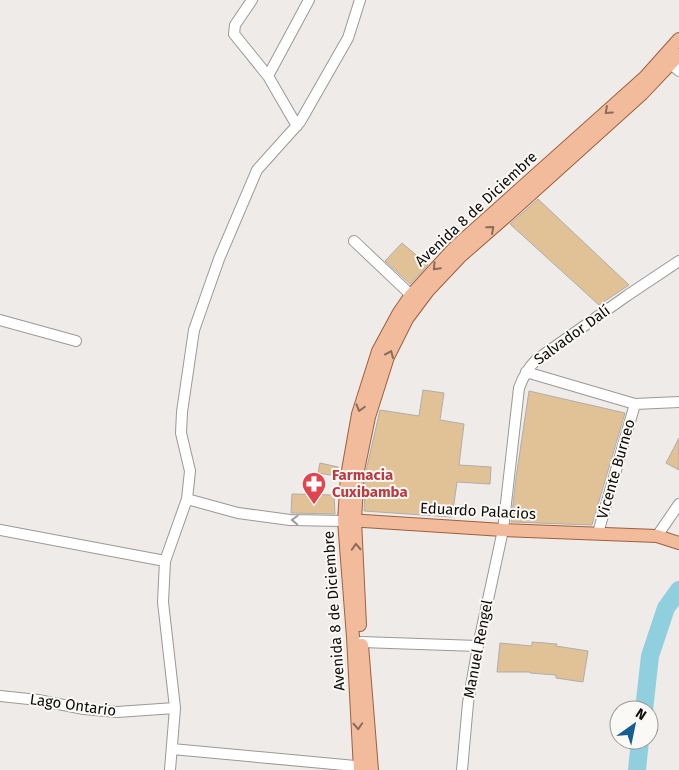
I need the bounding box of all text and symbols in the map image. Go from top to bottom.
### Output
one-way arrow [604,105,613,114]
street label: Avenida 8 de Diciembre [411,148,541,270]
one-way arrow [486,226,495,235]
one-way arrow [433,262,442,271]
street label: Salvador Dalí [531,301,613,369]
one-way arrow [383,350,394,359]
one-way arrow [356,404,366,412]
street label: Vicente Burneo [593,417,639,521]
place label: Farmacia Cuxibamba [332,466,408,501]
pharmacy icon: Farmacia Cuxibamba [301,471,327,505]
street label: Eduardo Palacios [420,499,536,523]
one-way arrow [291,515,298,525]
street label: Avenida 8 de Diciembre [319,530,349,692]
one-way arrow [351,543,362,551]
street label: Manuel Rengel [460,598,496,700]
street label: Lago Ontario [29,690,117,720]
north arrow [609,700,659,750]
text: N [632,705,649,724]
one-way arrow [352,723,363,731]

